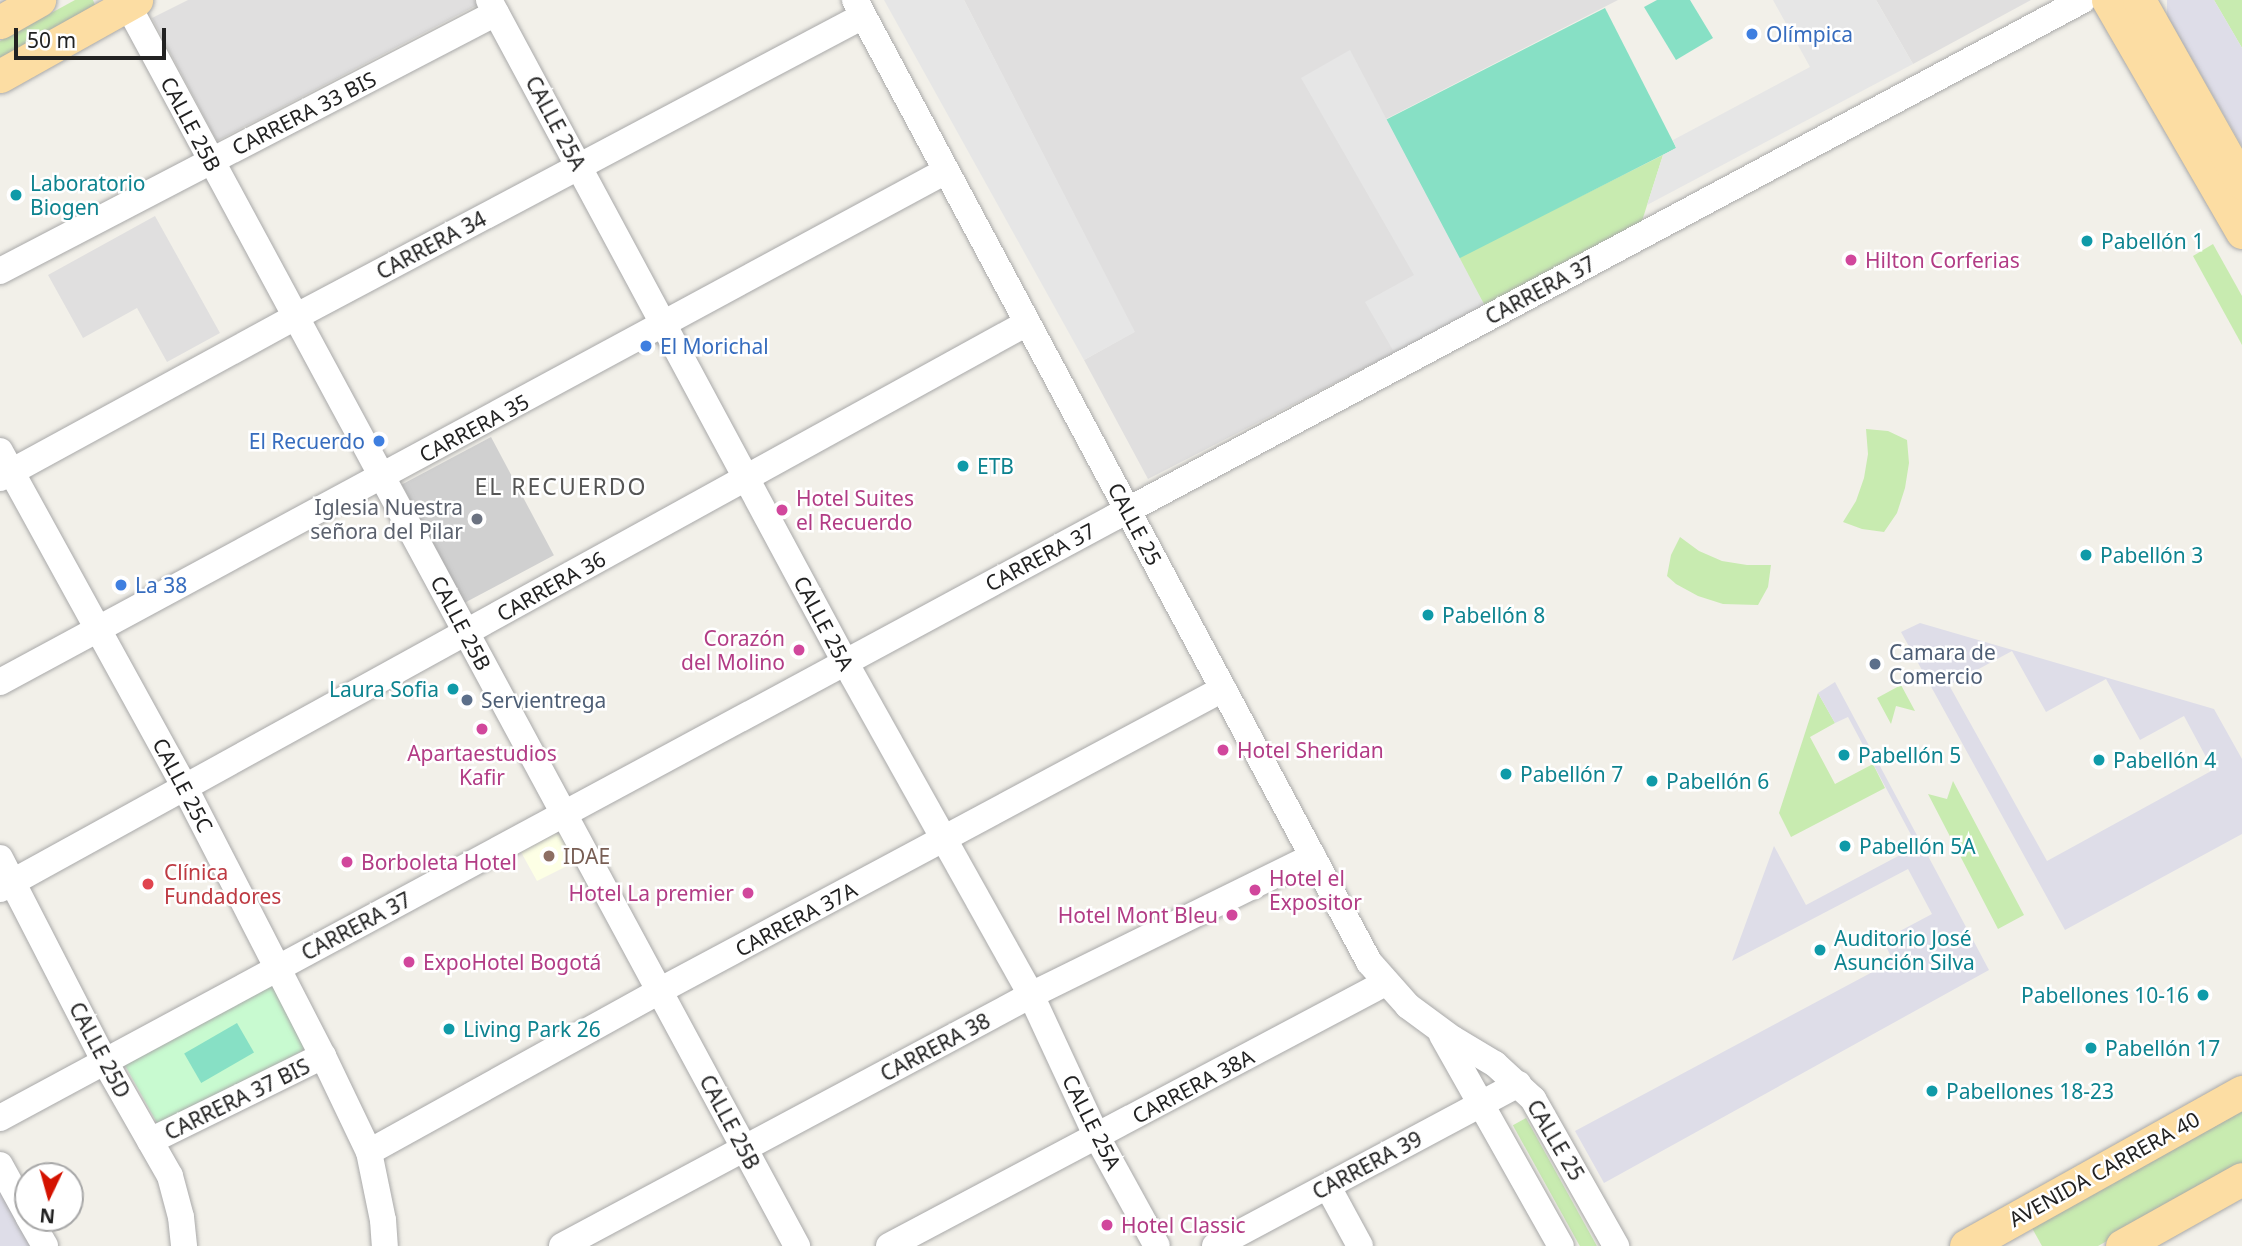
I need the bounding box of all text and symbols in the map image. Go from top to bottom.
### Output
scale bar [18,14,170,58]
place label: Olímpica [1766,21,1853,47]
text: 50 m [27,26,76,54]
marker: Olímpica [1744,26,1760,42]
street label: CARRERA 33 BIS [228,66,380,160]
street label: CALLE 25A [521,71,591,175]
street label: CALLE 25B [156,72,226,176]
place label: Laboratorio Biogen [30,170,146,220]
marker: Laboratorio Biogen [8,187,24,203]
street label: CARRERA 34 [372,206,490,284]
place label: Pabellón 1 [2101,228,2204,254]
marker: Pabellón 1 [2079,233,2095,249]
place label: Hilton Corferias [1865,247,2020,273]
street label: CARRERA 37 [1481,251,1599,329]
marker: Hilton Corferias [1843,252,1859,268]
place label: El Morichal [660,333,769,359]
marker: El Morichal [638,338,654,354]
street label: CARRERA 35 [415,389,533,467]
place label: El Recuerdo [249,428,365,454]
marker: El Recuerdo [371,433,387,449]
place label: ETB [977,453,1014,479]
marker: ETB [955,458,971,474]
district label: EL RECUERDO [476,472,646,500]
street label: CALLE 25 [1103,478,1167,570]
place label: Hotel Suites el Recuerdo [796,485,914,535]
place label: Iglesia Nuestra señora del Pilar [310,494,463,544]
marker: Hotel Suites el Recuerdo [774,502,790,518]
marker: Iglesia Nuestra señora del Pilar [469,511,485,527]
street label: CARRERA 37 [981,518,1099,596]
place label: Pabellón 3 [2100,542,2203,568]
street label: CARRERA 36 [492,546,610,626]
marker: Pabellón 3 [2078,547,2094,563]
street label: CALLE 25B [426,571,496,675]
street label: CALLE 25A [789,571,859,675]
place label: La 38 [135,572,187,598]
marker: La 38 [113,577,129,593]
place label: Pabellón 8 [1442,602,1545,628]
marker: Pabellón 8 [1420,607,1436,623]
place label: Corazón del Molino [681,625,785,675]
place label: Camara de Comercio [1889,639,1996,689]
marker: Corazón del Molino [791,642,807,658]
marker: Camara de Comercio [1867,656,1883,672]
place label: Laura Sofia [329,676,439,702]
marker: Laura Sofia [445,681,461,697]
place label: Servientrega [481,687,606,713]
marker: Servientrega [459,692,475,708]
marker: Apartaestudios Kafir [474,721,490,737]
street label: CALLE 25C [148,734,218,836]
place label: Hotel Sheridan [1237,737,1384,763]
place label: Apartaestudios Kafir [407,740,557,790]
marker: Hotel Sheridan [1215,742,1231,758]
place label: Pabellón 5 [1858,742,1961,768]
marker: Pabellón 5 [1836,747,1852,763]
place label: Pabellón 4 [2113,747,2216,773]
marker: Pabellón 4 [2091,752,2107,768]
place label: Pabellón 7 [1520,761,1623,787]
marker: Pabellón 7 [1498,766,1514,782]
place label: Pabellón 6 [1666,768,1769,794]
marker: Pabellón 6 [1644,773,1660,789]
place label: Pabellón 5A [1859,833,1976,859]
marker: Pabellón 5A [1837,838,1853,854]
place label: IDAE [563,843,610,869]
marker: IDAE [541,848,557,864]
place label: Borboleta Hotel [361,849,517,875]
marker: Borboleta Hotel [339,854,355,870]
place label: Clínica Fundadores [164,859,281,909]
place label: Hotel el Expositor [1269,865,1362,915]
marker: Clínica Fundadores [138,874,158,894]
street label: CARRERA 37A [731,876,861,962]
place label: Hotel La premier [569,880,734,906]
marker: Hotel el Expositor [1247,882,1263,898]
marker: Hotel La premier [740,885,756,901]
street label: CARRERA 37 [297,887,415,965]
place label: Hotel Mont Bleu [1058,902,1218,928]
marker: Hotel Mont Bleu [1224,907,1240,923]
place label: Auditorio José Asunción Silva [1834,925,1975,975]
marker: Auditorio José Asunción Silva [1812,942,1828,958]
place label: ExpoHotel Bogotá [423,949,601,975]
marker: ExpoHotel Bogotá [401,954,417,970]
place label: Pabellones 10-16 [2021,982,2189,1008]
marker: Pabellones 10-16 [2195,987,2211,1003]
street label: CALLE 25D [64,998,136,1102]
street label: CARRERA 38 [876,1008,994,1086]
place label: Living Park 26 [463,1016,601,1042]
marker: Living Park 26 [441,1021,457,1037]
place label: Pabellón 17 [2105,1035,2220,1061]
marker: Pabellón 17 [2083,1040,2099,1056]
street label: CARRERA 38A [1128,1043,1258,1129]
street label: CARRERA 37 BIS [160,1053,314,1145]
street label: CALLE 25B [695,1070,765,1174]
street label: CALLE 25A [1057,1070,1127,1174]
place label: Pabellones 18-23 [1946,1078,2114,1104]
marker: Pabellones 18-23 [1924,1083,1940,1099]
street label: CALLE 25 [1522,1095,1590,1185]
street label: AVENIDA CARRERA 40 [2004,1106,2204,1232]
street label: CARRERA 39 [1308,1126,1426,1204]
north arrow [14,1162,84,1232]
text: N [39,1202,56,1230]
place label: Hotel Classic [1121,1212,1246,1238]
marker: Hotel Classic [1099,1217,1115,1233]

